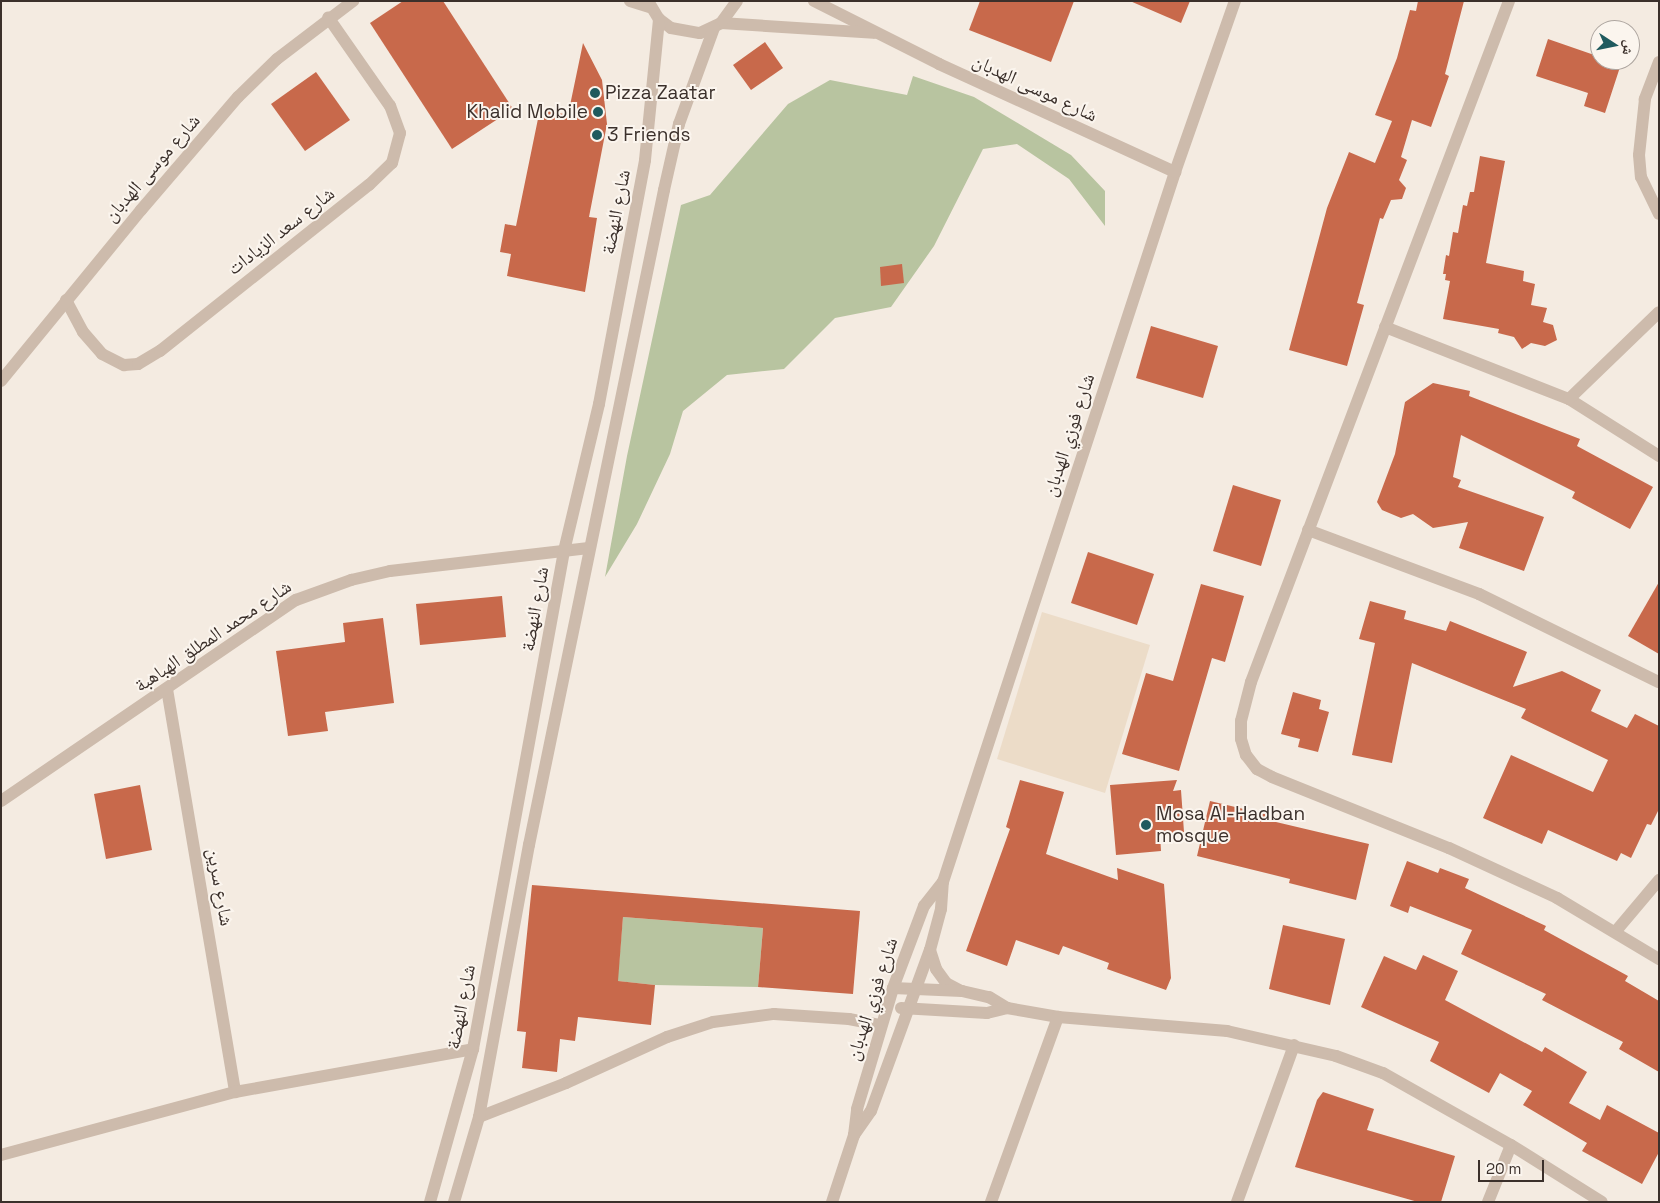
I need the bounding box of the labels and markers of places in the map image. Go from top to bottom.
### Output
place label: Pizza Zaatar [605,82,716,104]
marker: Pizza Zaatar [589,87,601,99]
place label: Khalid Mobile [466,101,588,123]
marker: Khalid Mobile [592,106,604,118]
place label: 3 Friends [607,124,691,146]
marker: 3 Friends [591,129,603,141]
place label: Mosa Al-Hadban mosque [1156,803,1305,847]
marker: Mosa Al-Hadban mosque [1140,819,1152,831]

